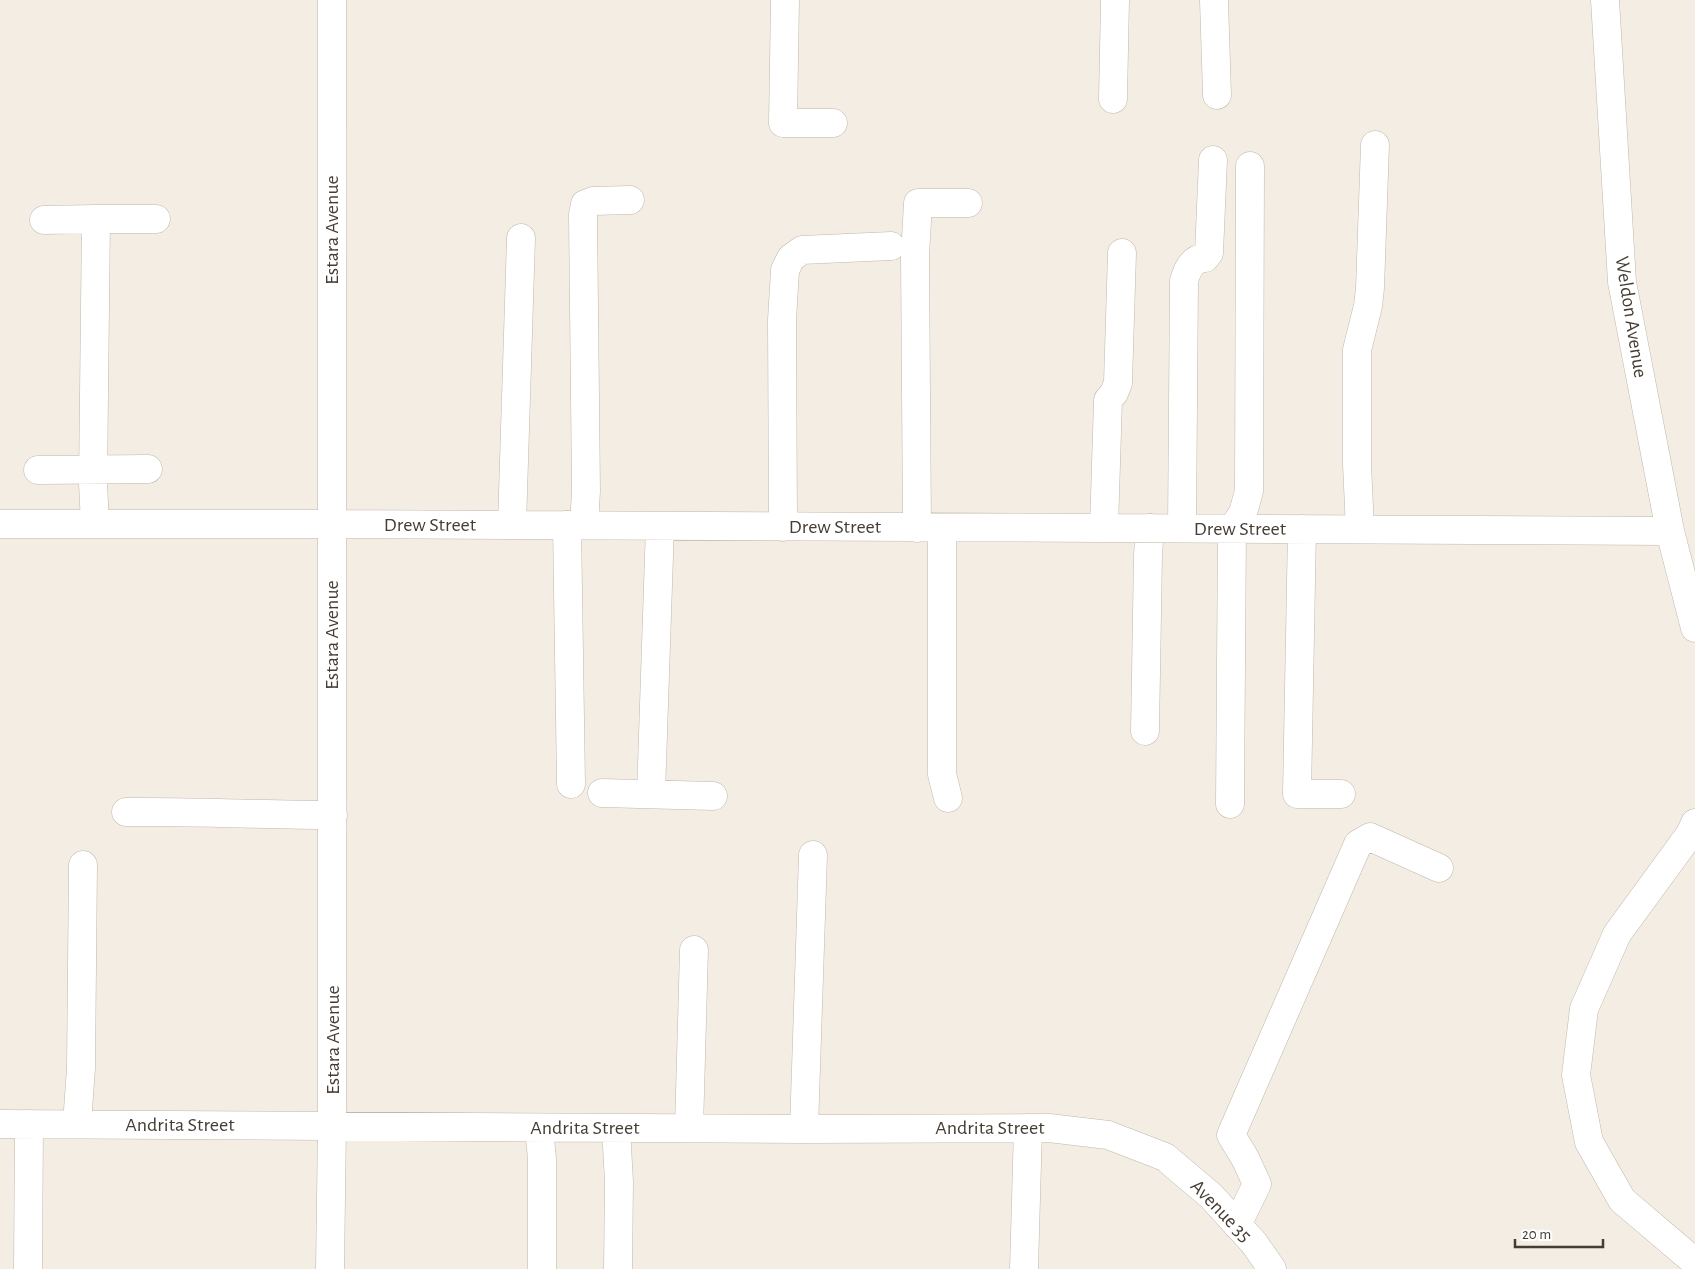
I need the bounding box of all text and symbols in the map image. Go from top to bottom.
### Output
street label: Estara Avenue [322,175,342,285]
street label: Weldon Avenue [1611,255,1651,379]
street label: Drew Street [384,515,477,535]
street label: Drew Street [789,517,882,537]
street label: Drew Street [1194,519,1287,539]
street label: Estara Avenue [322,580,342,690]
street label: Estara Avenue [323,985,343,1095]
street label: Andrita Street [125,1115,235,1135]
street label: Andrita Street [530,1118,640,1138]
street label: Andrita Street [935,1118,1045,1138]
street label: Avenue 35 [1187,1176,1255,1246]
scale bar [1515,1216,1602,1248]
text: 20 m [1522,1227,1551,1242]

